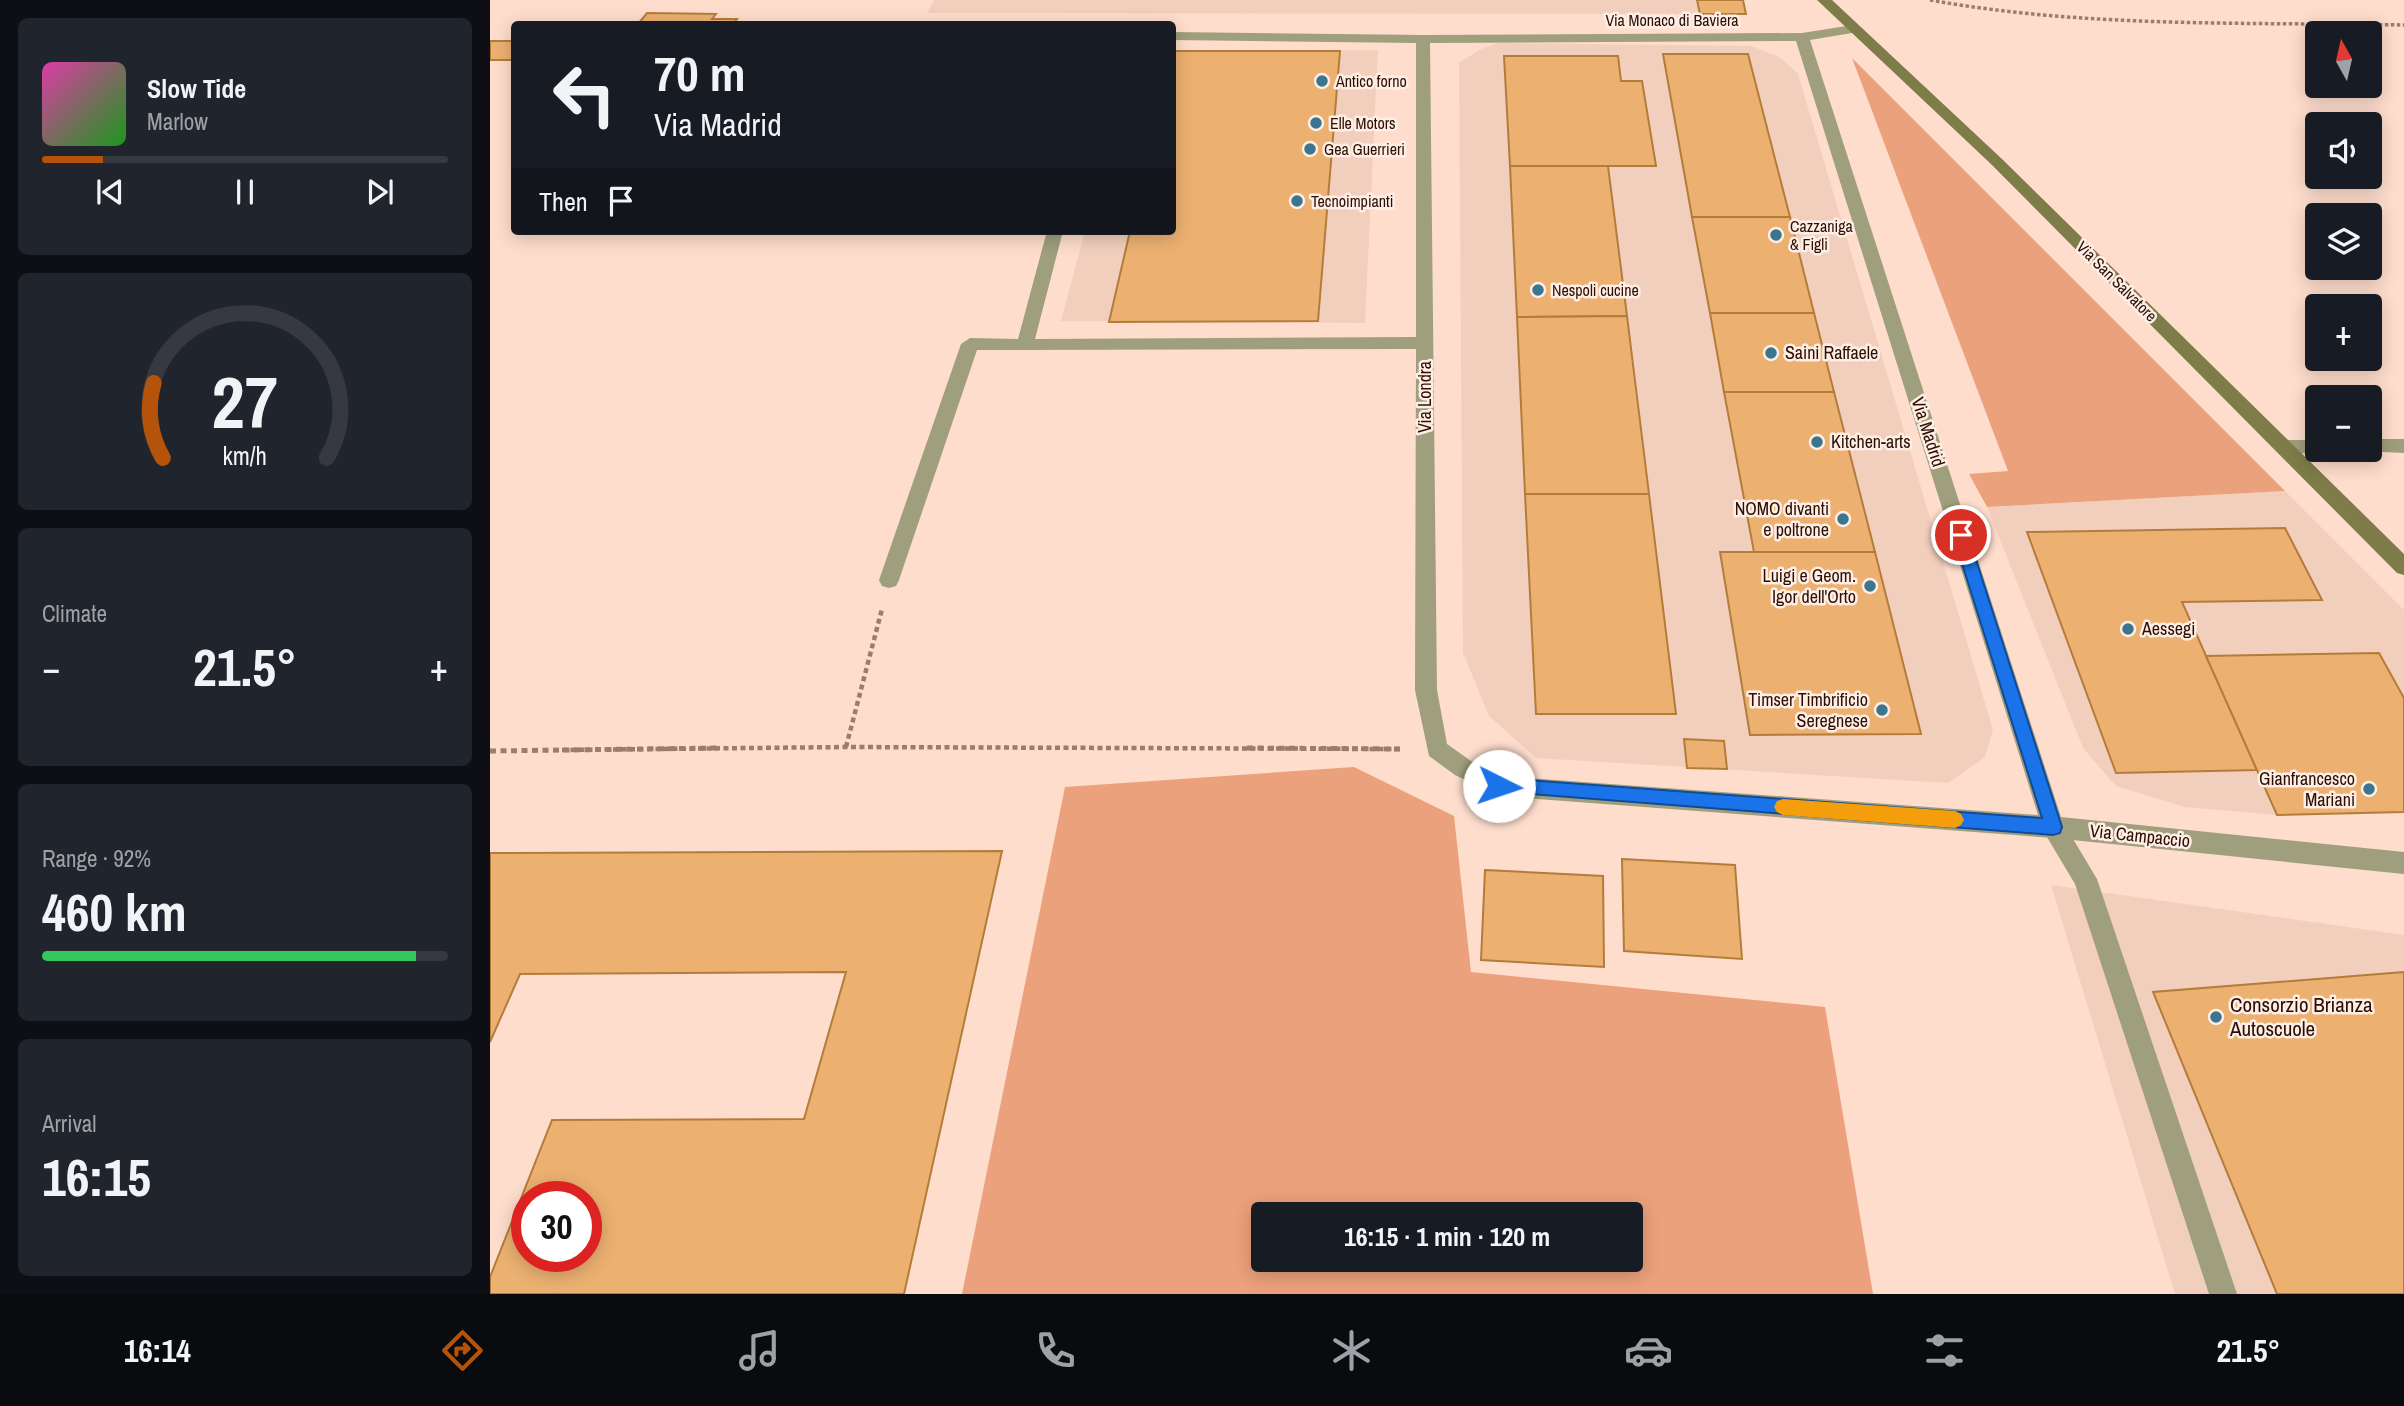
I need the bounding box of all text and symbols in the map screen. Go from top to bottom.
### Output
street label: Via Monaco di Baviera [1605,9,1739,31]
north arrow [2305,21,2382,98]
map controls [2305,21,2382,462]
text: 70 m [654,40,746,106]
icon: left [539,49,630,140]
place label: Antico forno [1335,70,1407,92]
text: Slow Tide [147,71,246,106]
marker: Antico forno [1314,73,1330,89]
text: Via Madrid [654,103,782,146]
text: Marlow [147,106,208,137]
place label: Elle Motors [1330,112,1396,134]
button: sound [2305,112,2382,189]
marker: Elle Motors [1308,115,1324,131]
place label: Gea Guerrieri [1324,138,1405,160]
marker: Gea Guerrieri [1302,141,1318,157]
icon: previous [91,173,129,211]
icon: pause [226,173,264,211]
icon: next [361,173,399,211]
icon: arrive [602,182,640,220]
text: Then [539,184,588,219]
place label: Tecnoimpianti [1311,190,1393,212]
marker: Tecnoimpianti [1289,193,1305,209]
button: layers [2305,203,2382,280]
place label: Cazzaniga & Figli [1790,215,1853,255]
marker: Cazzaniga & Figli [1768,227,1784,243]
street label: Via San Salvatore [2072,236,2162,326]
place label: Nespoli cucine [1552,279,1639,301]
marker: Nespoli cucine [1530,282,1546,298]
button: + [2305,294,2382,371]
place label: Saini Raffaele [1785,340,1878,365]
marker: Saini Raffaele [1763,345,1779,361]
text: 27 [212,353,278,451]
street label: Via Londra [1412,361,1437,433]
button: − [2305,385,2382,462]
street label: Via Madrid [1905,394,1951,470]
place label: Kitchen-arts [1831,429,1911,454]
marker: Kitchen-arts [1809,434,1825,450]
text: km/h [223,439,267,473]
place label: NOMO divanti e poltrone [1735,496,1829,542]
pin [1931,505,1991,565]
marker: NOMO divanti e poltrone [1835,511,1851,527]
icon: arrive [1942,516,1980,554]
place label: Luigi e Geom. Igor dell'Orto [1762,563,1856,609]
marker: Luigi e Geom. Igor dell'Orto [1862,578,1878,594]
text: Climate [42,598,107,629]
place label: Aessegi [2141,616,2195,641]
marker: Aessegi [2120,621,2136,637]
text: 21.5° [193,632,297,702]
text: − [42,642,60,693]
text: + [430,642,448,693]
place label: Timser Timbrificio Seregnese [1748,687,1868,733]
marker: Timser Timbrificio Seregnese [1874,702,1890,718]
position arrow [1462,749,1536,823]
place label: Gianfrancesco Mariani [2259,766,2355,812]
marker: Gianfrancesco Mariani [2361,781,2377,797]
street label: Via Campaccio [2089,818,2191,853]
text: Range · 92% [42,843,151,874]
text: 460 km [42,877,187,947]
place label: Consorzio Brianza Autoscuole [2229,990,2373,1043]
marker: Consorzio Brianza Autoscuole [2208,1009,2224,1025]
text: Arrival [42,1108,97,1139]
text: 16:15 [42,1142,151,1212]
speed limit sign: 30 [511,1181,602,1272]
text: 16:15 · 1 min · 120 m [1344,1219,1550,1254]
icon: directions [438,1326,487,1375]
icon: music [735,1326,784,1375]
icon: phone [1031,1326,1080,1375]
icon: climate [1327,1326,1376,1375]
icon: car [1624,1326,1673,1375]
icon: filters [1920,1326,1969,1375]
text: 16:14 [124,1329,191,1372]
text: 21.5° [2216,1329,2280,1372]

